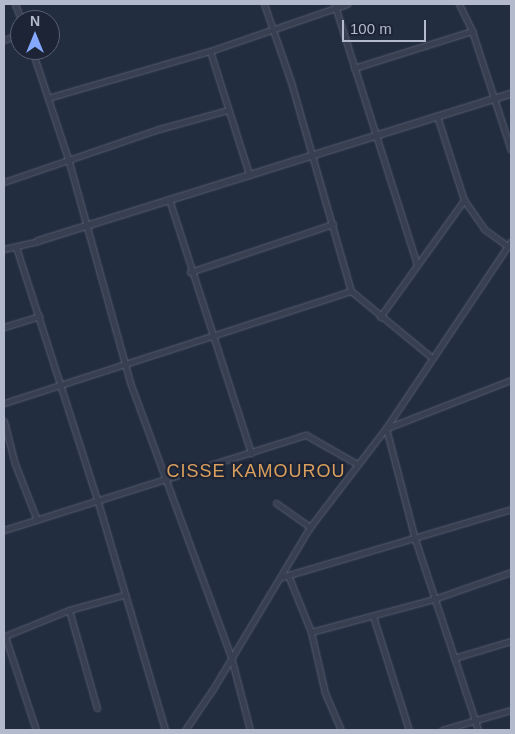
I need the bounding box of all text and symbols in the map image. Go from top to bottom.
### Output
north arrow [10,10,60,60]
scale bar [345,10,429,42]
text: N [30,13,40,29]
text: 100 m [350,20,392,37]
district label: CISSE KAMOUROU [165,460,347,482]

